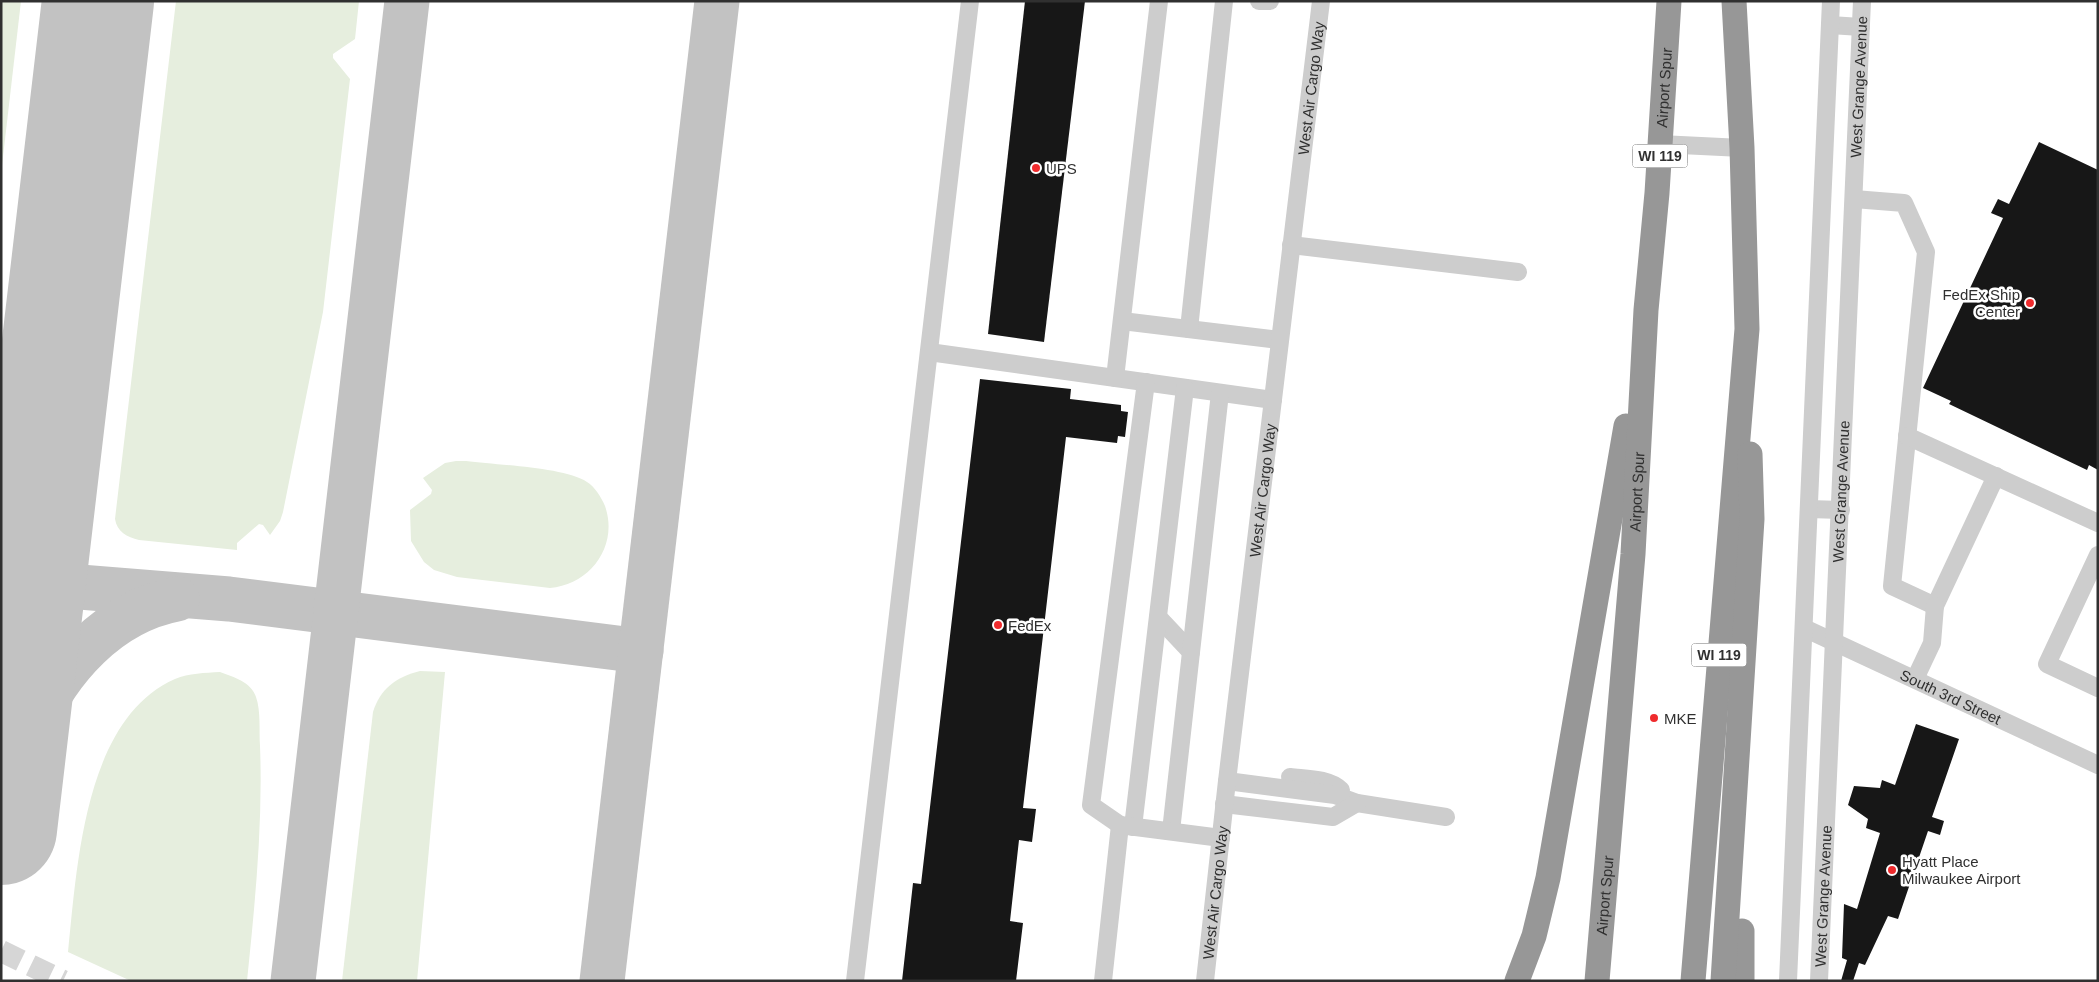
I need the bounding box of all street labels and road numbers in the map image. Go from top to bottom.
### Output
street label: West Grange Avenue [1847,16,1870,158]
street label: West Air Cargo Way [1294,20,1327,156]
street label: Airport Spur [1653,47,1675,128]
road number: WI 119 [1632,144,1688,168]
street label: West Grange Avenue [1829,420,1852,563]
street label: West Air Cargo Way [1246,422,1279,558]
street label: Airport Spur [1626,451,1647,532]
road number: WI 119 [1692,644,1746,666]
street label: South 3rd Street [1898,666,2005,728]
street label: West Air Cargo Way [1199,824,1231,960]
street label: West Grange Avenue [1811,825,1834,967]
street label: Airport Spur [1592,855,1616,936]

